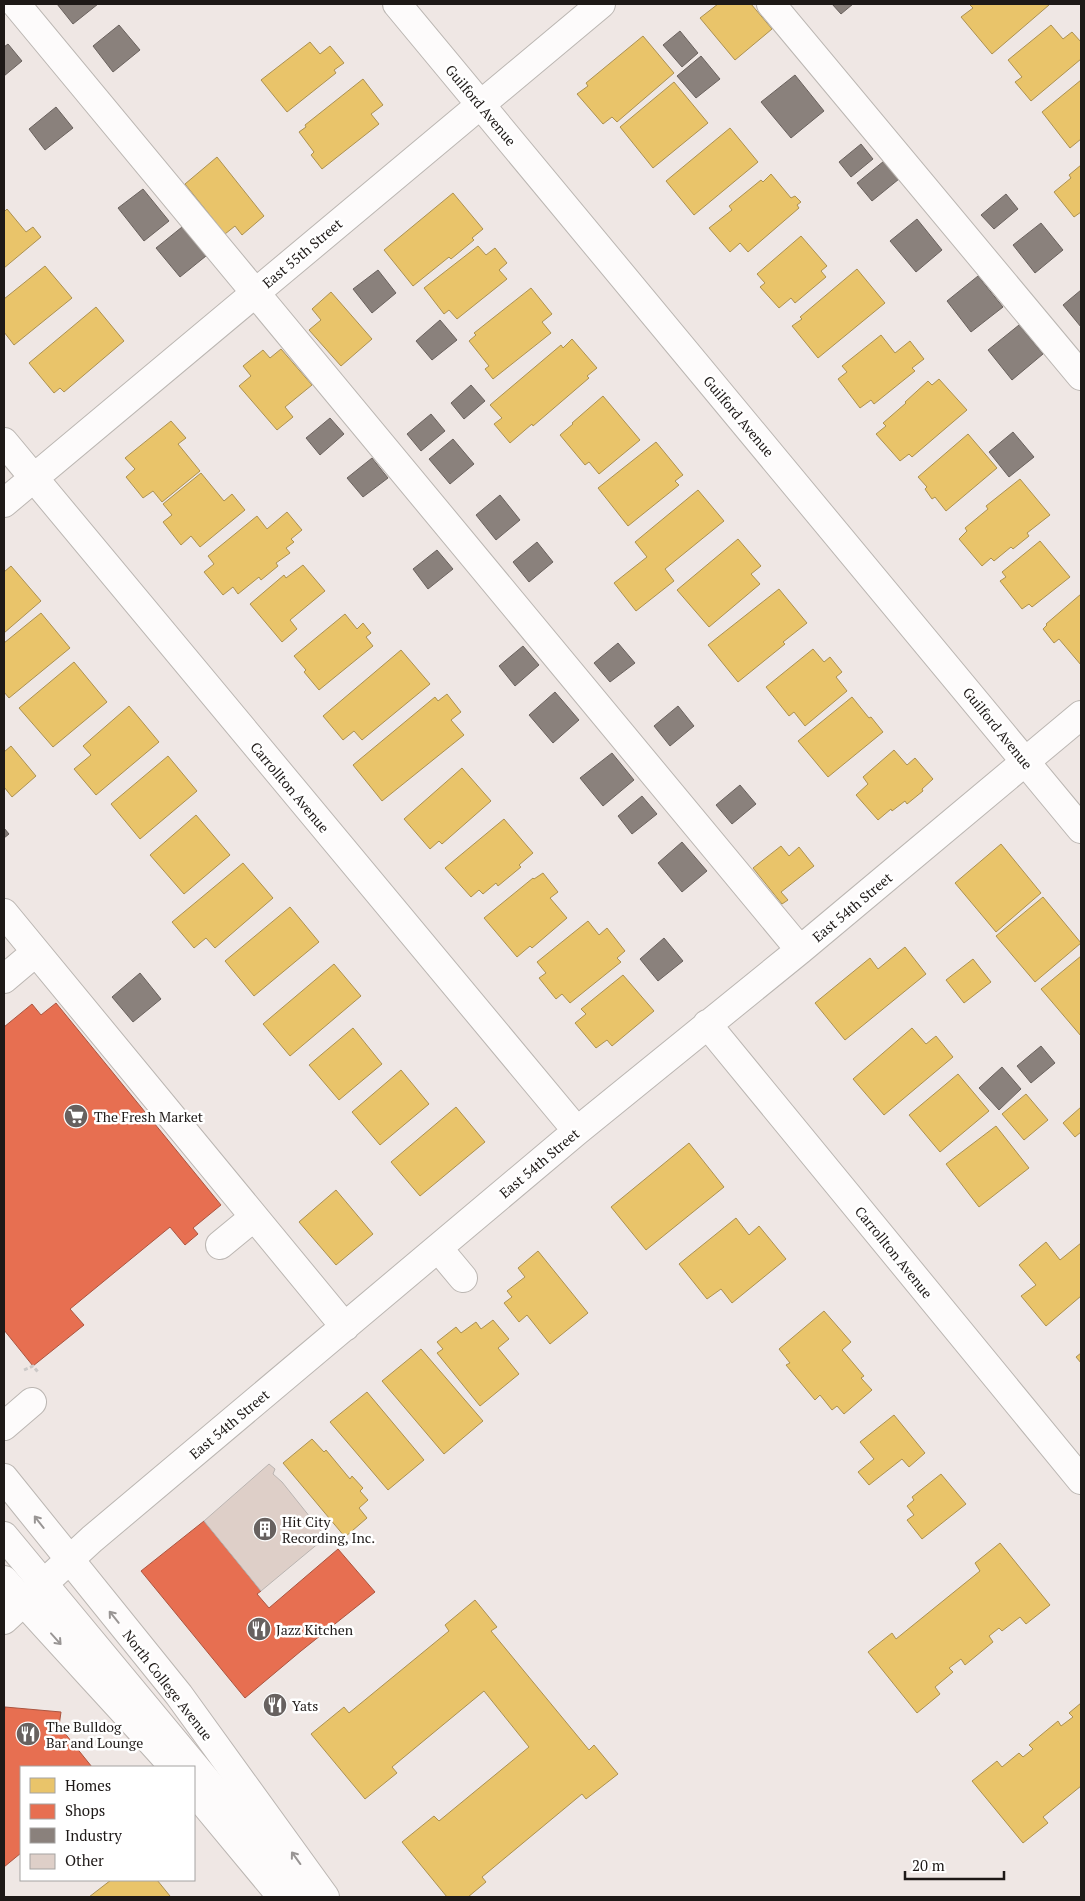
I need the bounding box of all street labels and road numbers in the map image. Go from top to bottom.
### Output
street label: Guilford Avenue [441,60,521,150]
street label: East 55th Street [258,213,347,292]
street label: Guilford Avenue [699,371,779,461]
street label: Guilford Avenue [959,683,1037,773]
street label: Carrollton Avenue [246,738,334,836]
street label: East 54th Street [808,867,897,946]
street label: East 54th Street [495,1123,584,1202]
street label: Carrollton Avenue [851,1202,937,1302]
street label: East 54th Street [185,1384,274,1463]
street label: North College Avenue [119,1626,217,1744]

